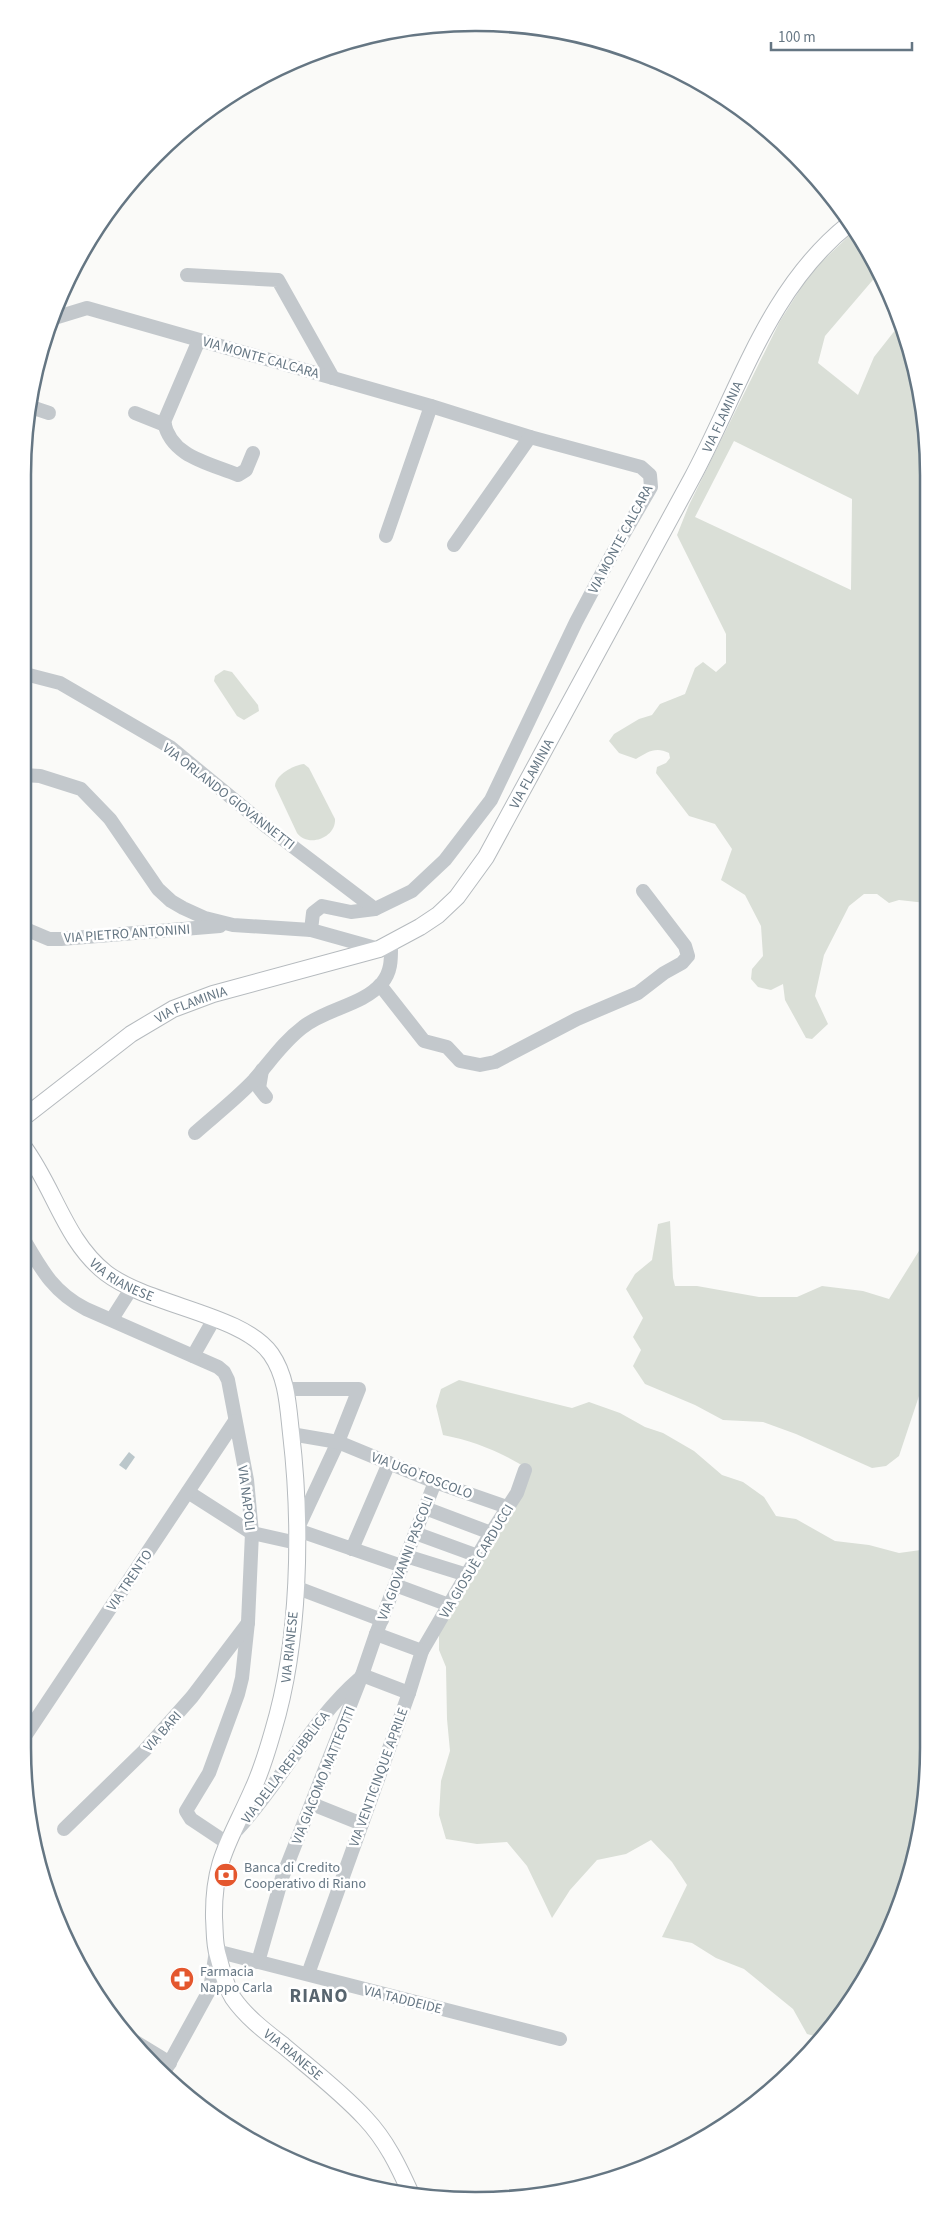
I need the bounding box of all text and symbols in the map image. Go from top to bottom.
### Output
scale bar [771,20,912,52]
text: 100 m [778,27,816,48]
street label: VIA MONTE CALCARA [200,332,322,384]
street label: VIA FLAMINIA [698,377,749,456]
street label: VIA MONTE CALCARA [584,481,658,597]
street label: VIA FLAMINIA [505,735,559,813]
street label: VIA ORLANDO GIOVANNETTI [158,739,299,855]
street label: VIA PIETRO ANTONINI [63,920,191,948]
street label: VIA FLAMINIA [151,982,230,1029]
street label: VIA RIANESE [84,1254,157,1307]
street label: VIA UGO FOSCOLO [368,1447,475,1504]
street label: VIA NAPOLI [232,1464,260,1532]
street label: VIA GIOVANNI PASCOLI [373,1493,439,1623]
street label: VIA GIOSUÈ CARDUCCI [435,1501,519,1622]
street label: VIA TRENTO [102,1546,158,1615]
street label: VIA RIANESE [276,1610,304,1684]
street label: VIA GIACOMO MATTEOTTI [287,1703,361,1847]
street label: VIA VENTICINQUE APRILE [344,1705,413,1850]
street label: VIA BARI [139,1707,186,1756]
street label: VIA DELLA REPUBBLICA [237,1707,335,1828]
place label: Banca di Credito Cooperativo di Riano [244,1858,366,1894]
bank icon: Banca di Credito Cooperativo di Riano [213,1862,239,1888]
place label: Farmacia Nappo Carla [200,1962,273,1998]
pharmacy icon: Farmacia Nappo Carla [169,1966,195,1992]
street label: VIA TADDEIDE [361,1981,444,2019]
district label: RIANO [290,1983,348,2010]
street label: VIA RIANESE [259,2025,327,2085]

